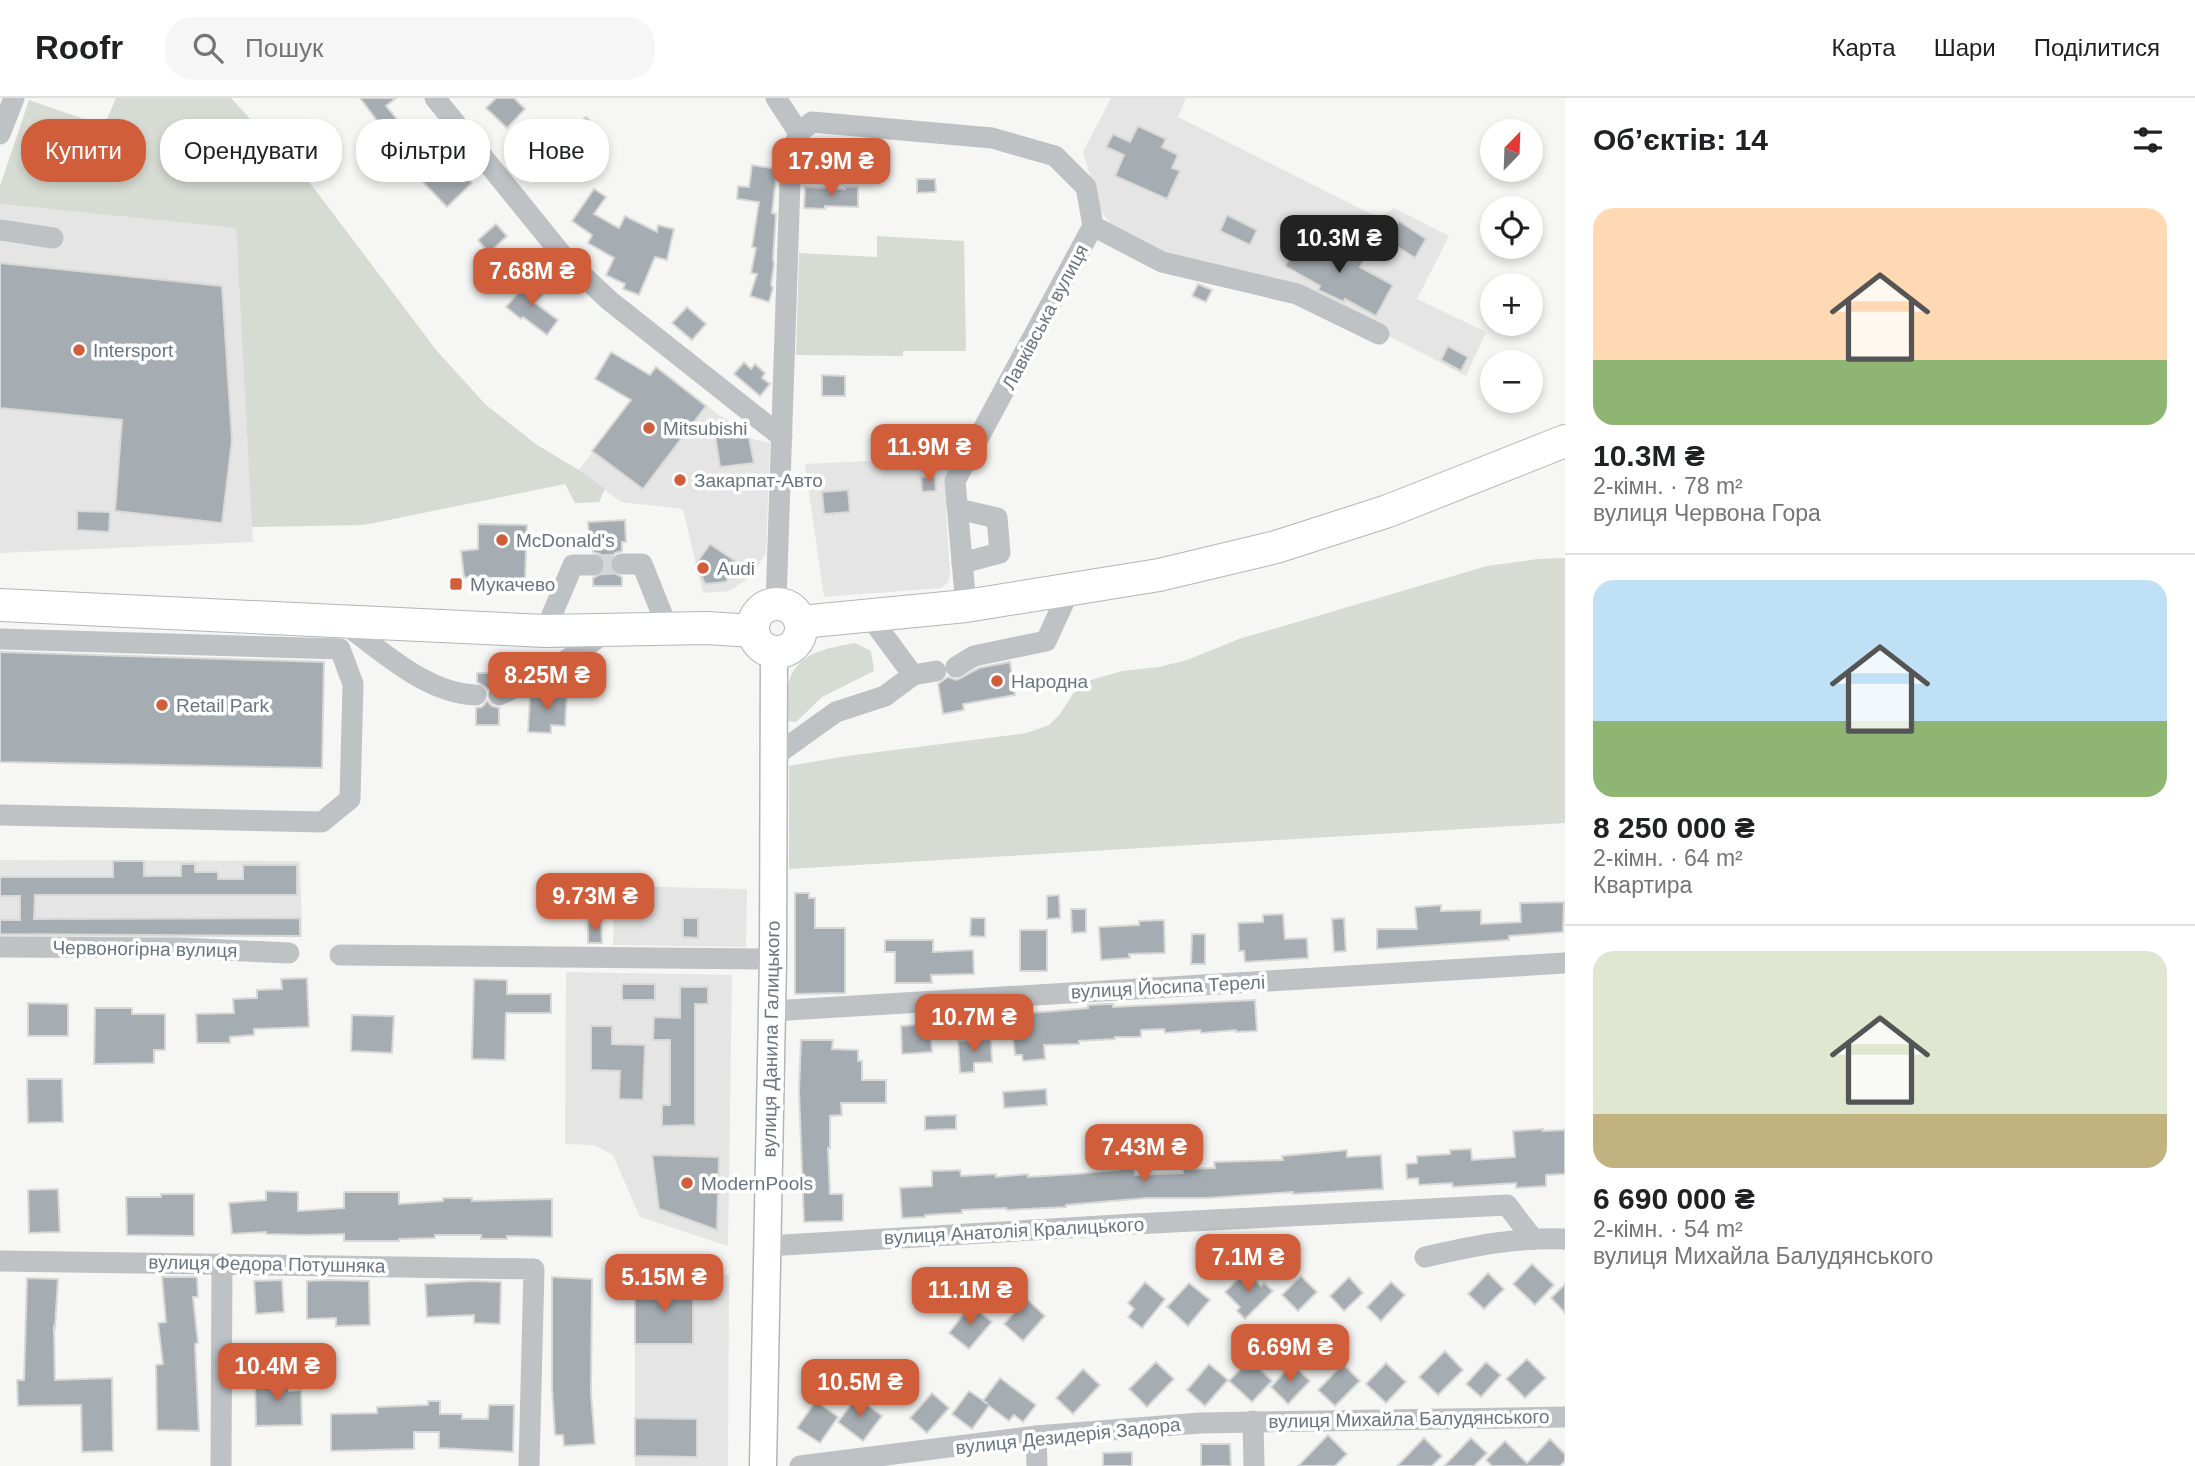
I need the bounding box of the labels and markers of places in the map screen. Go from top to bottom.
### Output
pin: 17.9M ₴ [766,139,896,198]
pin: 10.3M ₴ [1274,216,1404,275]
pin: 7.68M ₴ [467,248,597,308]
place label: Intersport [93,340,174,361]
marker: Intersport [71,342,87,358]
place label: Mitsubishi [663,418,747,439]
marker: Mitsubishi [641,420,657,436]
pin: 11.9M ₴ [864,424,994,484]
place label: Закарпат-Авто [694,470,823,491]
marker: Закарпат-Авто [672,472,688,488]
place label: McDonald's [516,530,615,551]
marker: McDonald's [494,532,510,548]
place label: Audi [717,558,755,579]
marker: Audi [695,560,711,576]
place label: Мукачево [470,574,555,595]
marker: Мукачево [448,576,464,592]
pin: 8.25M ₴ [482,652,612,712]
place label: Народна [1011,671,1089,692]
marker: Народна [989,673,1005,689]
place label: Retail Park [176,695,269,716]
marker: Retail Park [154,697,170,713]
pin: 9.73M ₴ [530,874,660,933]
pin: 10.7M ₴ [909,995,1039,1054]
pin: 7.43M ₴ [1079,1124,1209,1184]
place label: ModernPools [701,1173,813,1194]
marker: ModernPools [679,1175,695,1191]
pin: 7.1M ₴ [1191,1234,1305,1294]
pin: 5.15M ₴ [599,1254,729,1314]
pin: 11.1M ₴ [905,1268,1035,1327]
pin: 6.69M ₴ [1225,1324,1355,1384]
pin: 10.4M ₴ [212,1344,342,1403]
pin: 10.5M ₴ [795,1360,925,1419]

